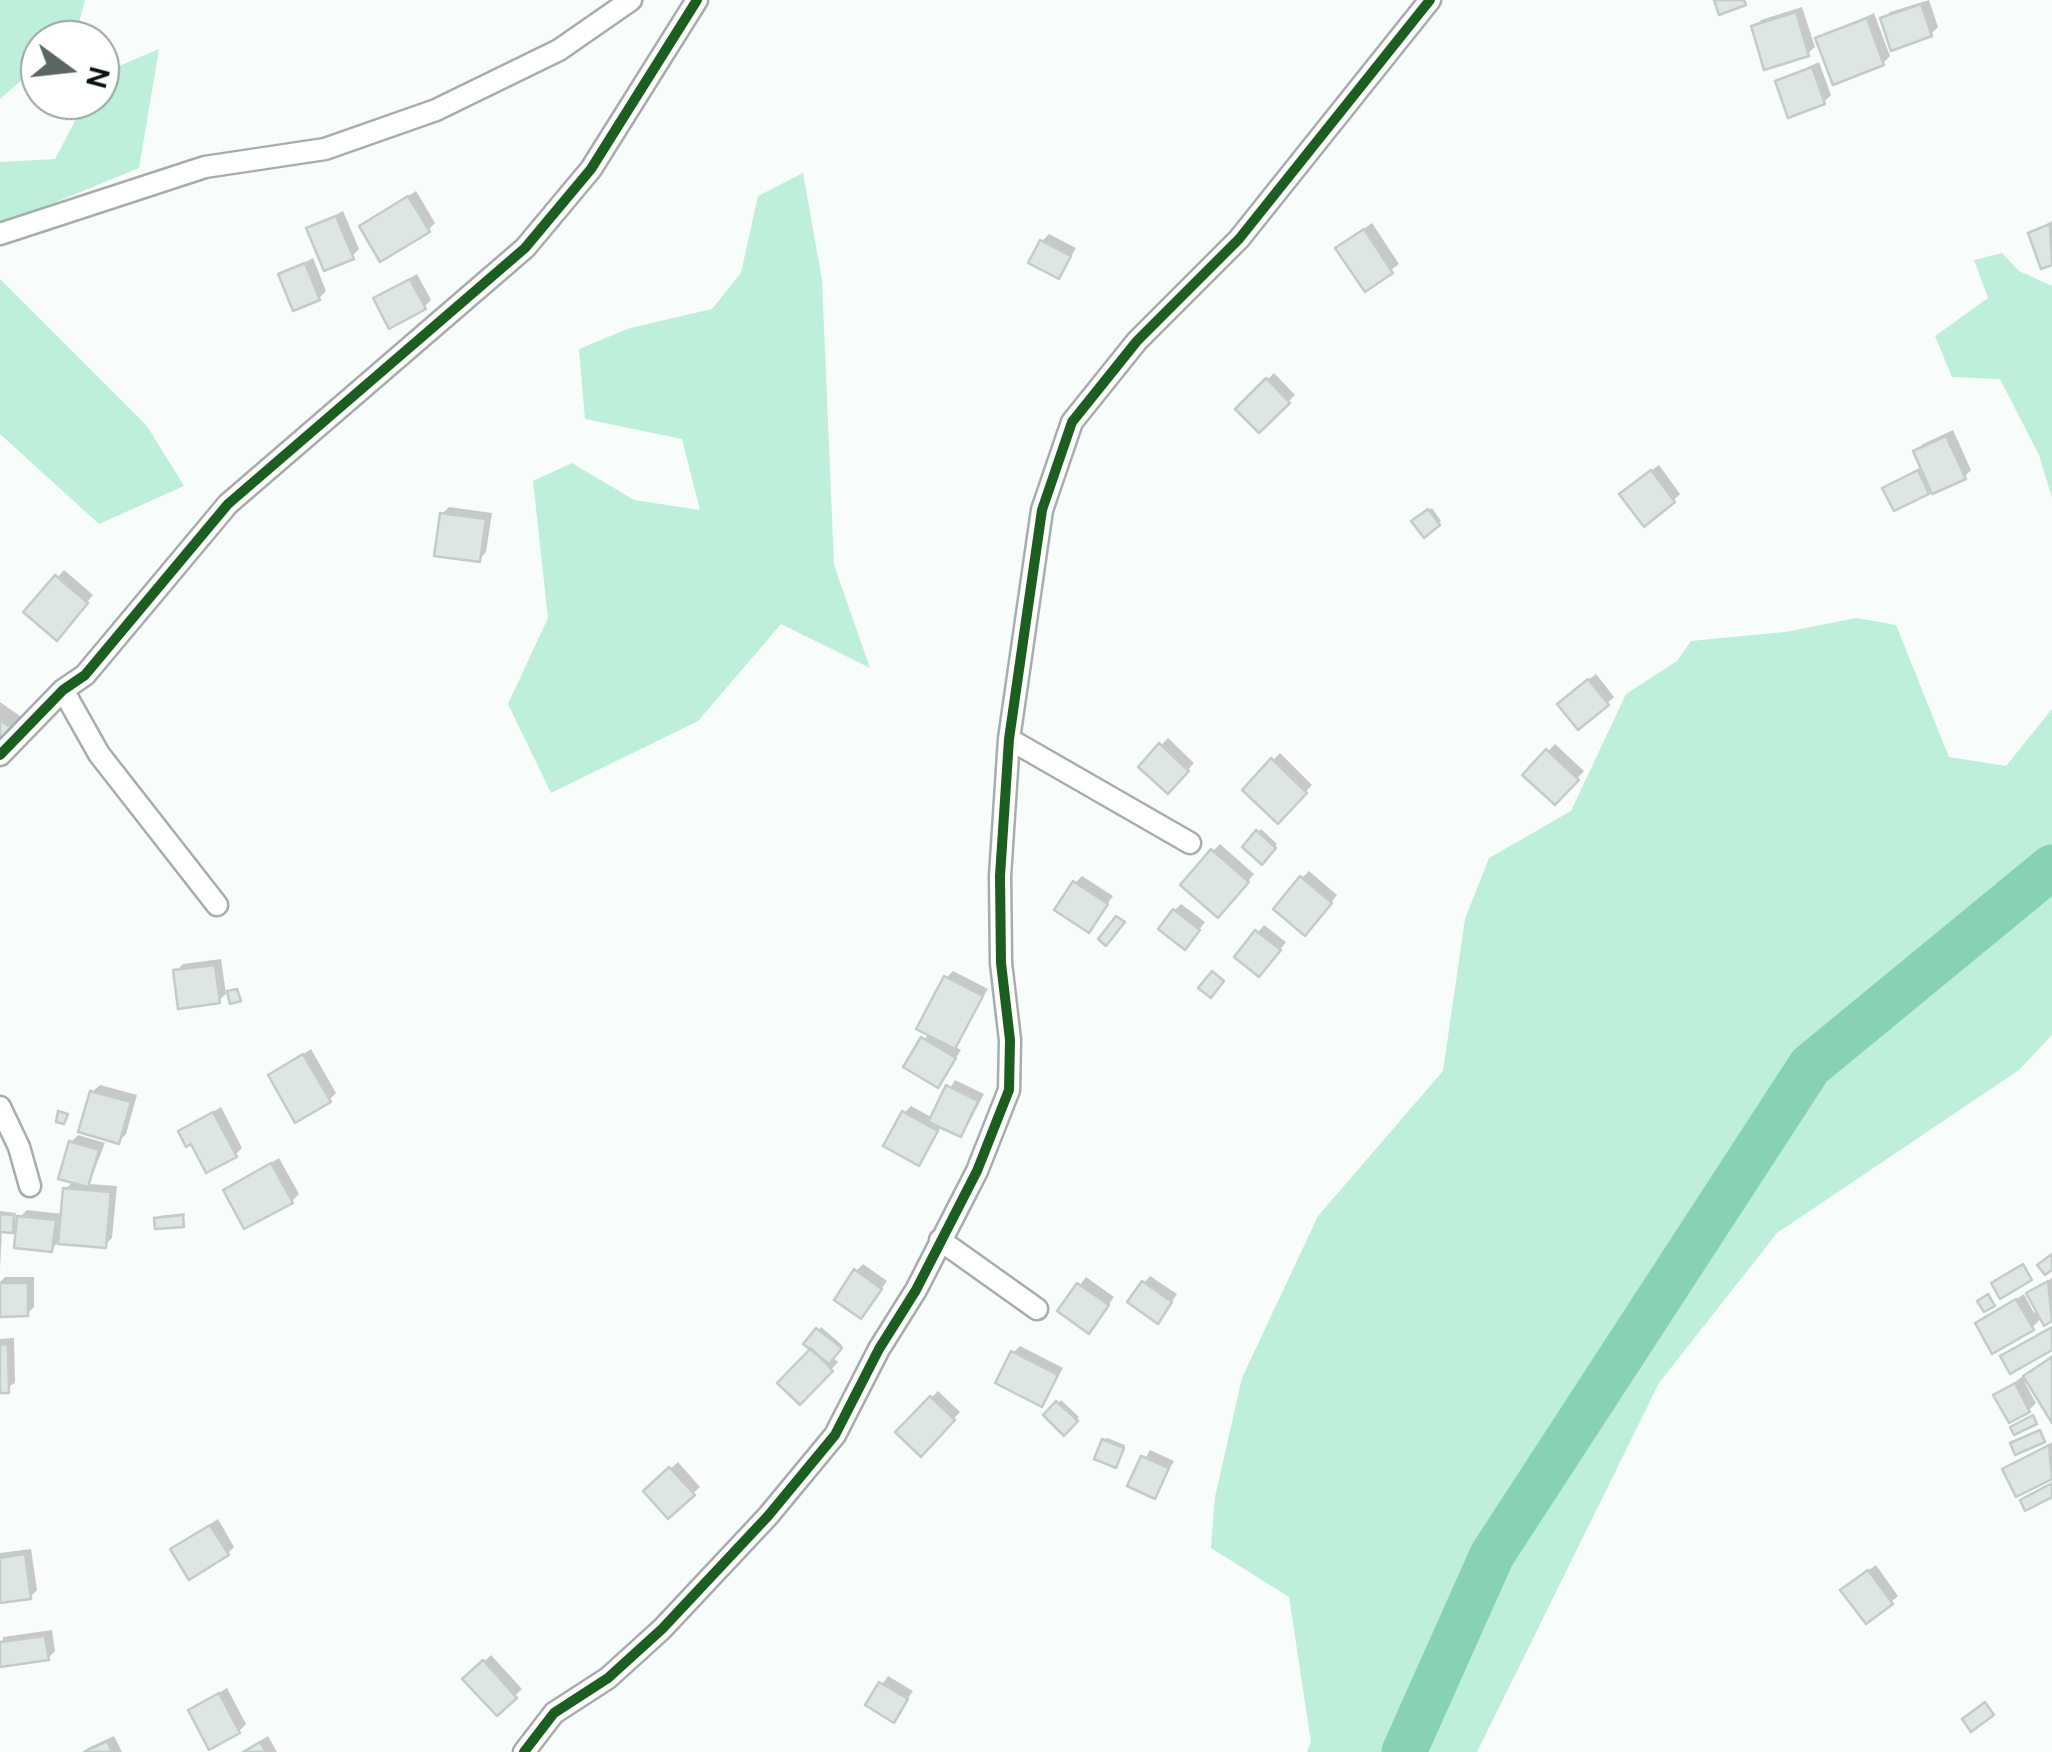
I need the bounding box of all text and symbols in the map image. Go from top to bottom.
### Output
north arrow [20,20,120,120]
text: N [77,63,118,92]

